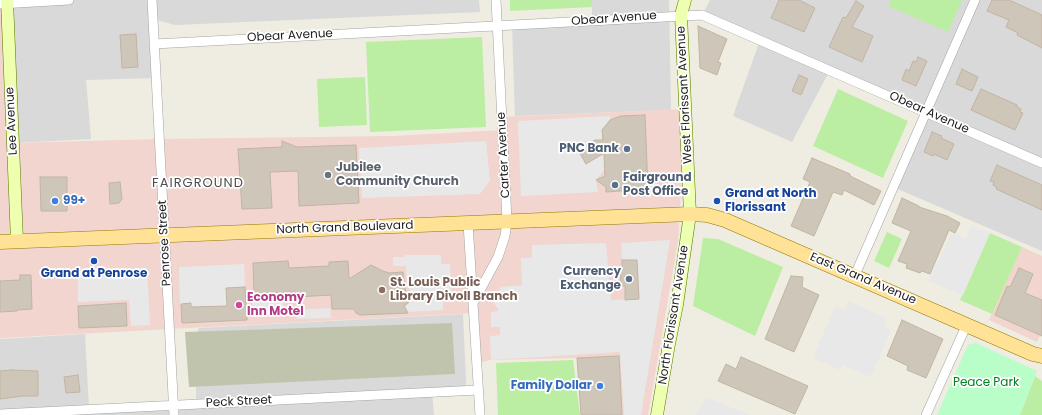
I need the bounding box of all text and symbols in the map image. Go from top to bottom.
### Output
street label: Obear Avenue [571,9,657,29]
street label: West Florissant Avenue [674,26,696,164]
street label: Obear Avenue [247,27,333,45]
street label: Lee Avenue [3,87,21,155]
street label: Obear Avenue [887,89,971,137]
street label: Carter Avenue [495,111,513,199]
place label: PNC Bank [559,142,619,156]
marker: PNC Bank [622,144,632,154]
place label: Jubilee Community Church [336,161,459,189]
marker: Jubilee Community Church [323,170,333,180]
place label: Fairground Post Office [623,171,692,199]
district label: FAIRGROUND [152,176,244,192]
marker: Fairground Post Office [610,180,620,190]
place label: Grand at North Florissant [725,187,817,215]
place label: 99+ [63,194,85,208]
marker: 99+ [50,196,60,206]
marker: Grand at North Florissant [712,196,722,206]
street label: Penrose Street [156,200,174,286]
street label: North Grand Boulevard [276,218,414,238]
street label: North Florissant Avenue [656,244,692,386]
street label: East Grand Avenue [808,250,918,308]
marker: Grand at Penrose [89,256,99,266]
place label: Currency Exchange [560,265,621,293]
place label: Grand at Penrose [41,267,147,281]
marker: Currency Exchange [624,274,634,284]
place label: St. Louis Public Library Divoll Branch [390,276,518,304]
marker: St. Louis Public Library Divoll Branch [377,285,387,295]
place label: Economy Inn Motel [247,291,304,319]
marker: Economy Inn Motel [234,300,244,310]
park label: Peace Park [953,376,1019,390]
place label: Family Dollar [511,379,592,393]
marker: Family Dollar [595,381,605,391]
street label: Peck Street [206,393,272,411]

